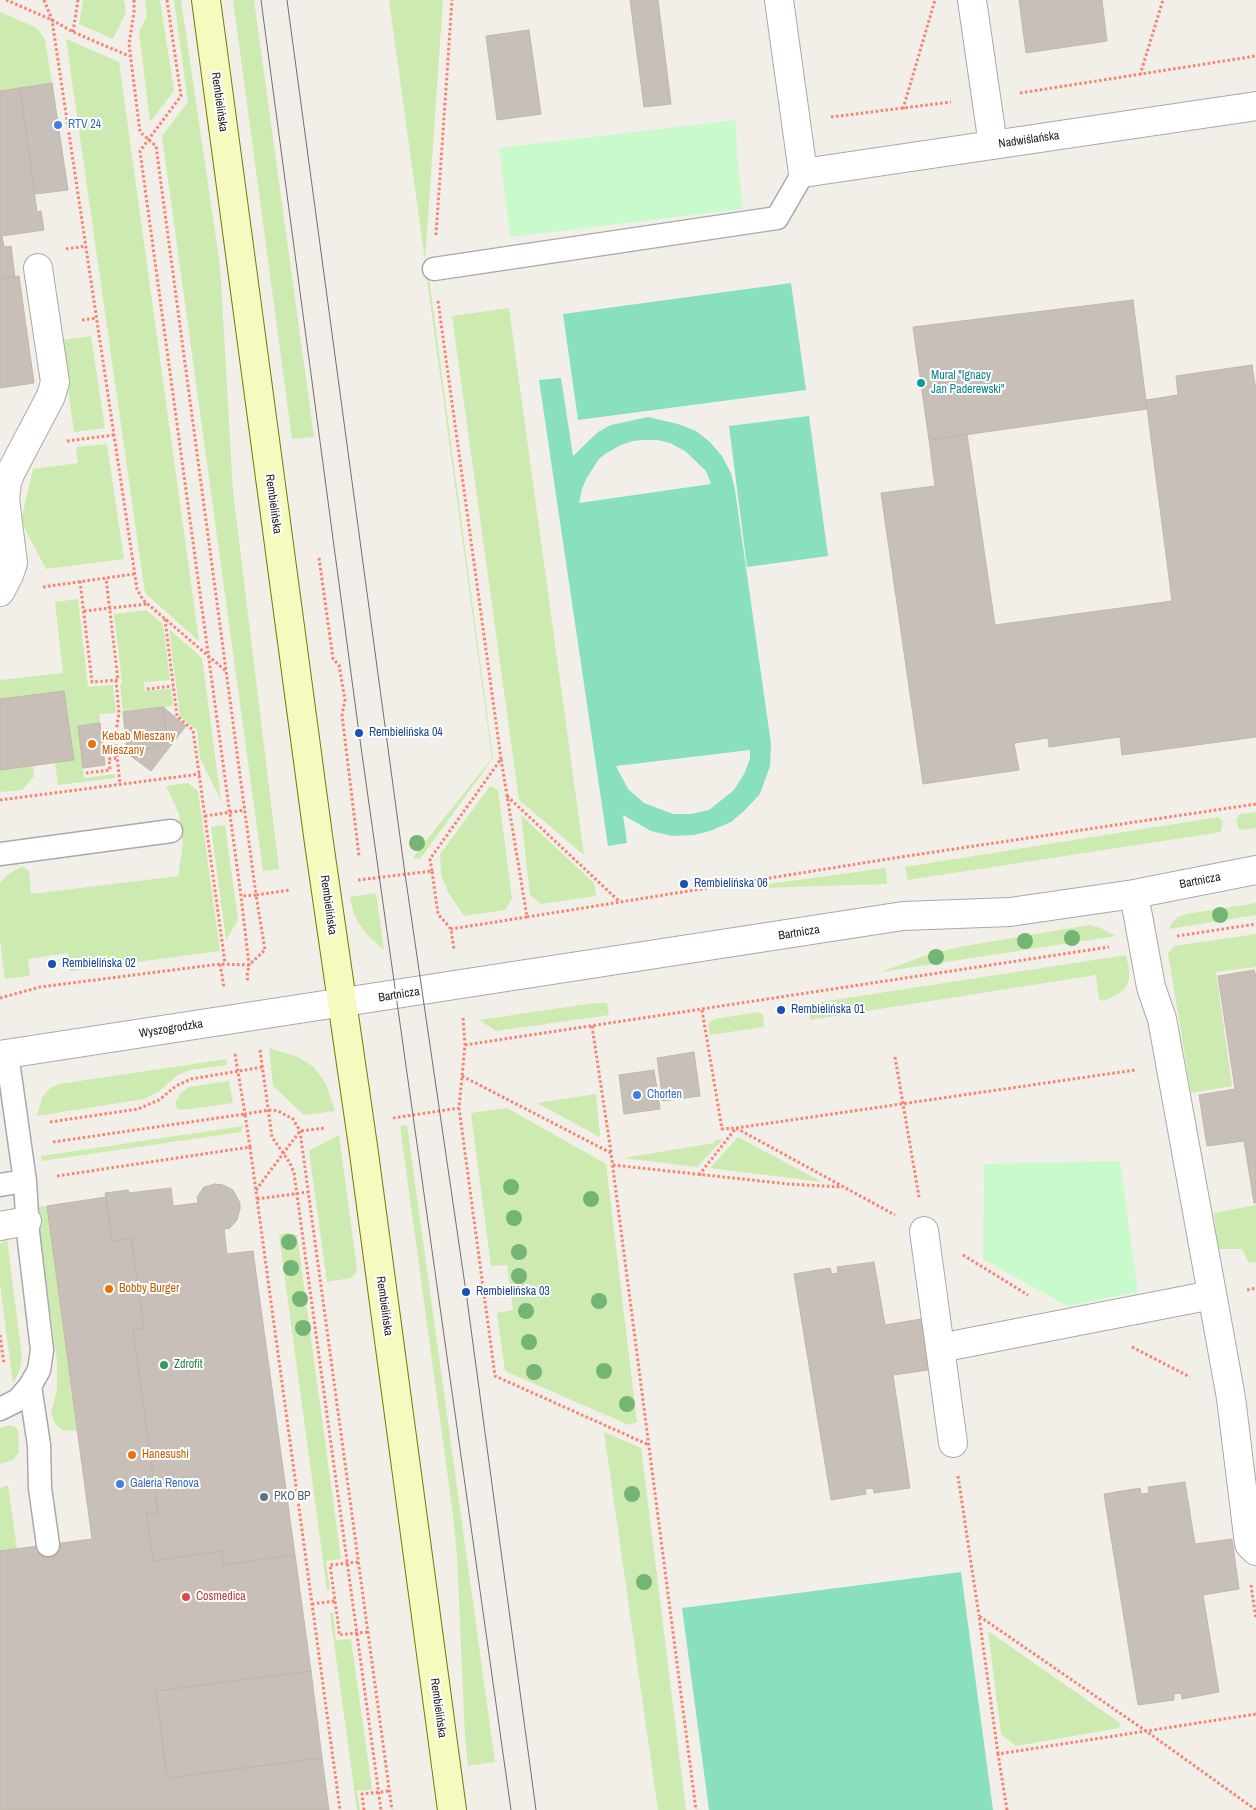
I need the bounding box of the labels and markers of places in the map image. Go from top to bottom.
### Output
place label: RTV 24 [68,118,101,132]
marker: RTV 24 [52,119,64,131]
place label: Mural "Ignacy Jan Paderewski" [931,369,1004,397]
marker: Mural "Ignacy Jan Paderewski" [915,377,927,389]
place label: Rembielińska 04 [369,726,443,740]
marker: Rembielińska 04 [353,727,365,739]
place label: Kebab Mieszany Mieszany [102,730,175,758]
marker: Kebab Mieszany Mieszany [86,738,98,750]
place label: Rembielińska 06 [694,877,768,891]
marker: Rembielińska 06 [678,878,690,890]
place label: Rembielińska 02 [62,957,136,971]
marker: Rembielińska 02 [46,958,58,970]
place label: Rembielińska 01 [791,1003,865,1017]
marker: Rembielińska 01 [775,1004,787,1016]
place label: Chorten [647,1088,682,1102]
marker: Chorten [631,1089,643,1101]
place label: Bobby Burger [119,1282,179,1296]
marker: Bobby Burger [103,1283,115,1295]
place label: Rembielińska 03 [476,1285,550,1299]
marker: Rembielińska 03 [460,1286,472,1298]
place label: Zdrofit [174,1358,202,1372]
marker: Zdrofit [158,1359,170,1371]
place label: Hanesushi [142,1448,189,1462]
marker: Hanesushi [126,1449,138,1461]
place label: Galeria Renova [130,1477,199,1491]
marker: Galeria Renova [114,1478,126,1490]
place label: PKO BP [274,1490,311,1504]
marker: PKO BP [258,1491,270,1503]
place label: Cosmedica [196,1590,246,1604]
marker: Cosmedica [180,1591,192,1603]

